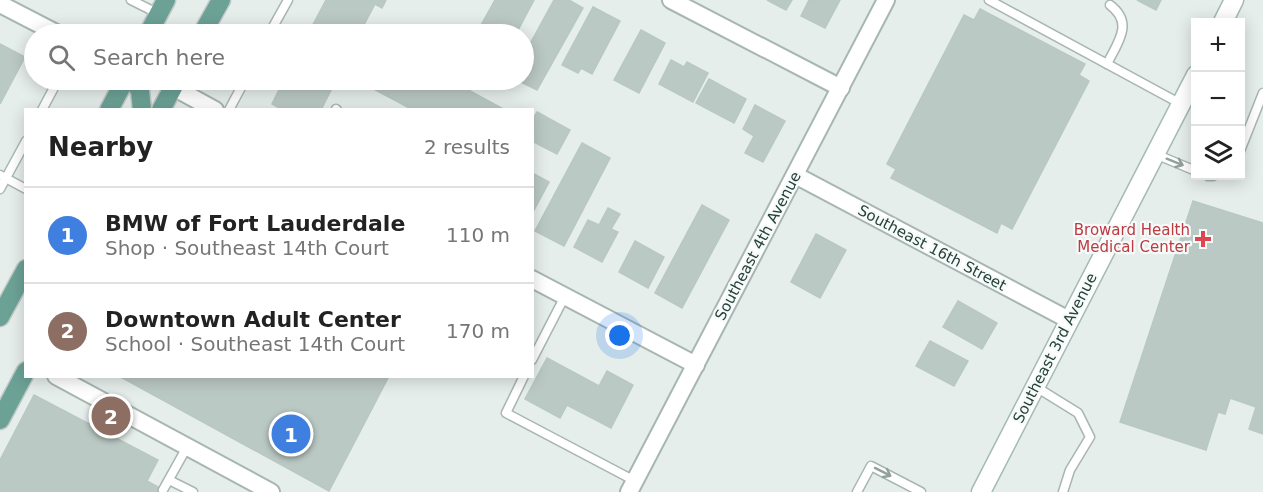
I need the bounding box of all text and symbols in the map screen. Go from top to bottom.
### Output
map controls [1191,18,1245,180]
button: + [1191,18,1245,72]
search box [24,24,534,90]
icon: search [45,41,78,74]
text: Search here [93,45,225,70]
button: − [1191,72,1245,126]
button: layers [1191,126,1245,180]
text: Nearby [48,132,153,162]
text: 2 results [424,135,510,159]
one-way arrow [1165,157,1184,168]
street label: Southeast 4th Avenue [711,169,805,323]
street label: Southeast 16th Street [855,201,1009,295]
text: BMW of Fort Lauderdale [105,211,405,236]
place label: Broward Health Medical Center [1074,221,1191,256]
text: 1 [61,223,74,247]
text: 110 m [446,223,510,247]
marker: Broward Health Medical Center [1194,230,1212,248]
text: Shop · Southeast 14th Court [105,236,389,260]
street label: Southeast 3rd Avenue [1009,270,1101,426]
text: Downtown Adult Center [105,307,401,332]
text: 2 [61,319,74,343]
text: 170 m [446,319,510,343]
your location [605,321,634,350]
text: School · Southeast 14th Court [105,332,405,356]
pin: 2 [92,394,130,438]
pin: 1 [272,412,310,456]
one-way arrow [874,467,892,479]

